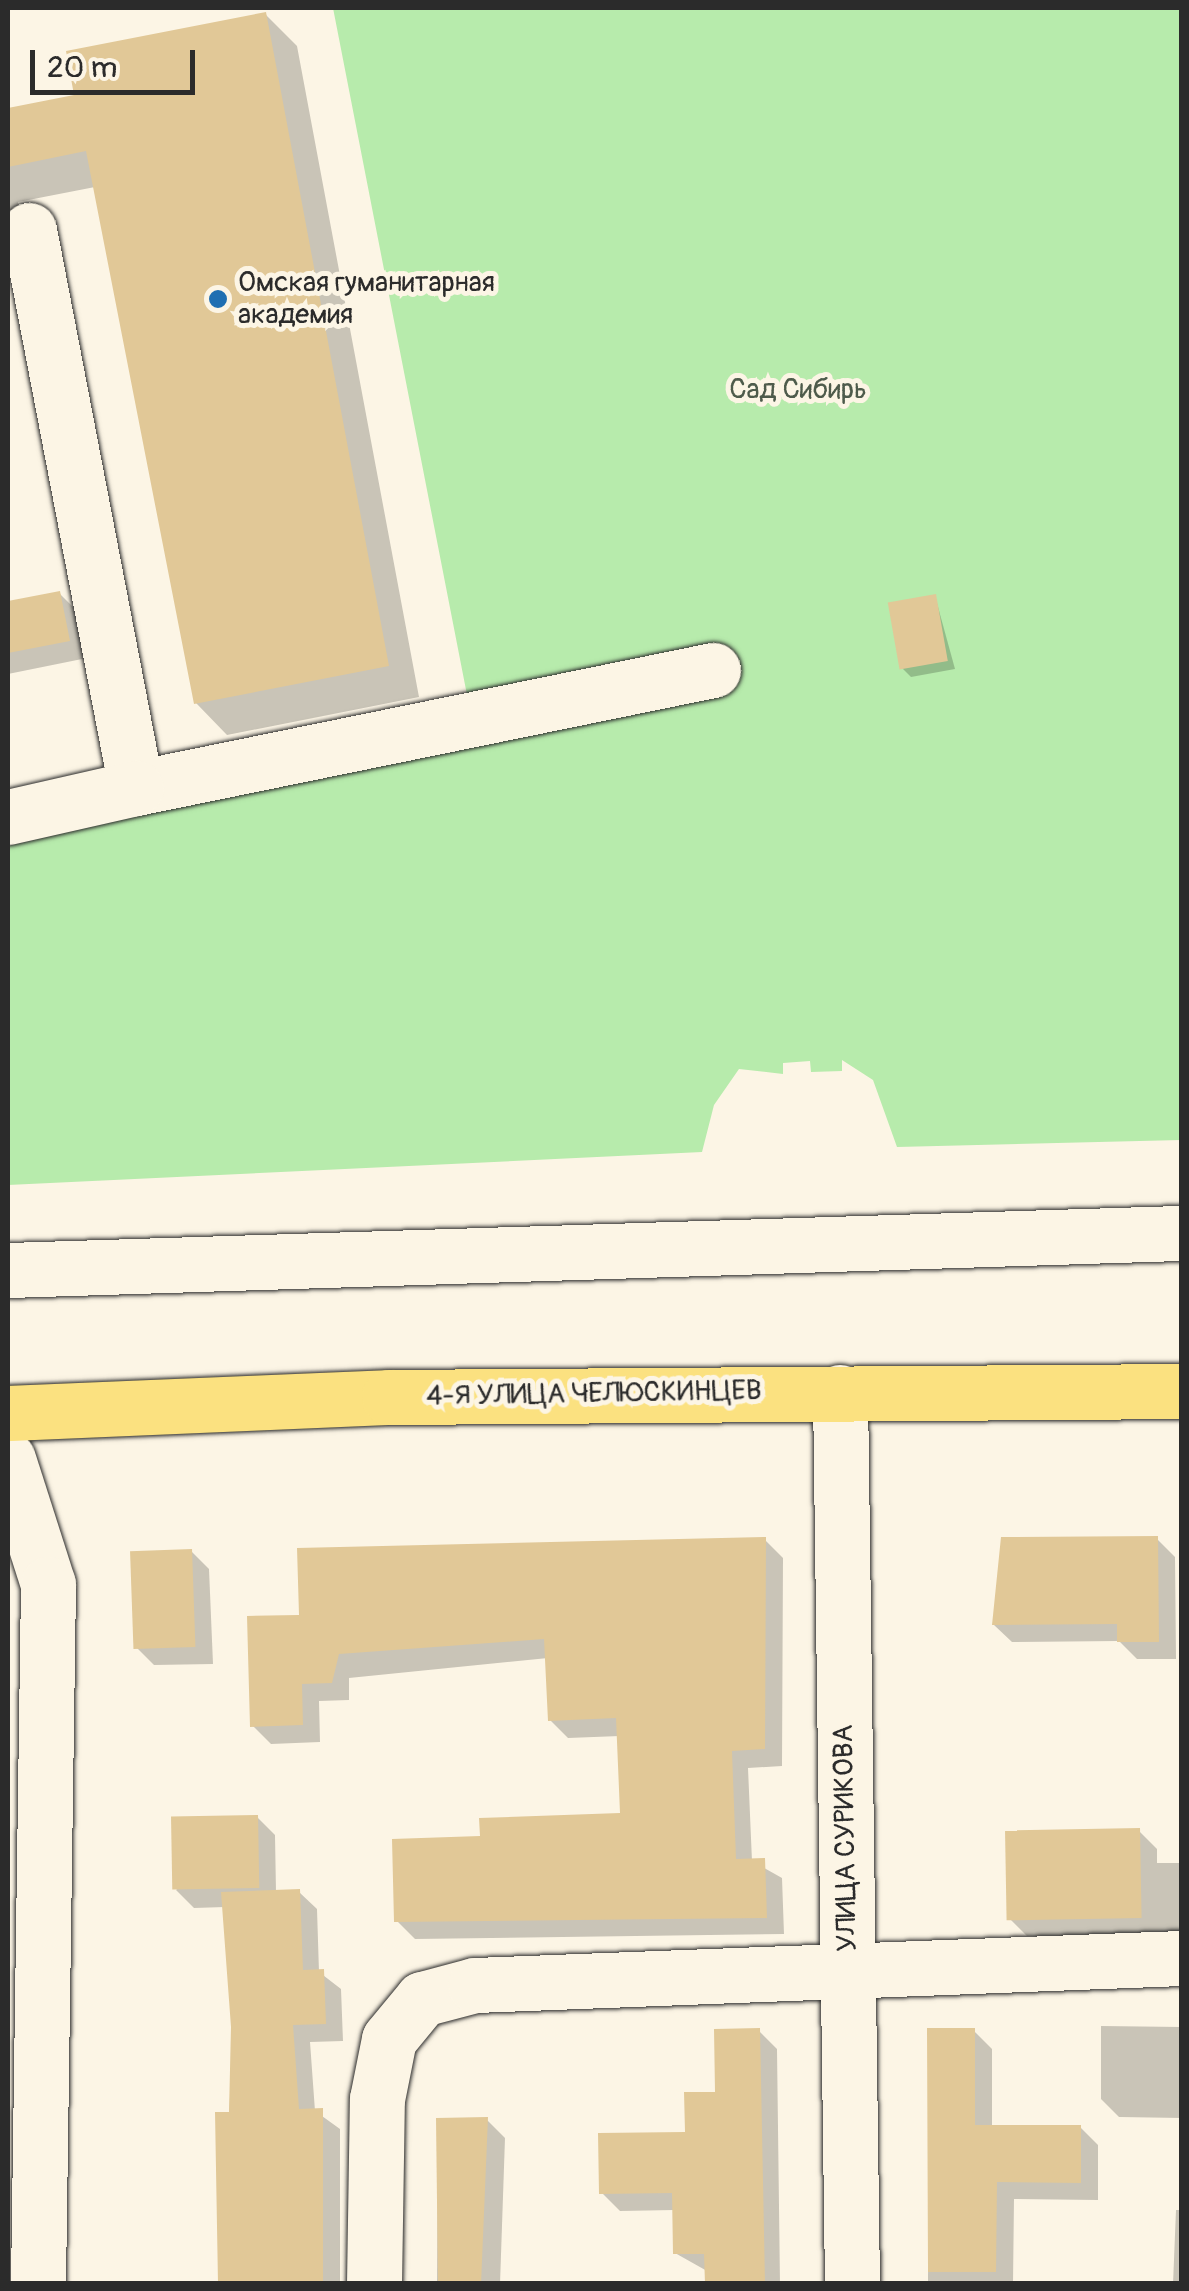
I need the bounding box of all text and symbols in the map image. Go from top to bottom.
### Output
scale bar [35,30,200,92]
text: 20 m [47,49,117,86]
place label: Омская гуманитарная академия [238,266,495,332]
marker: Омская гуманитарная академия [207,288,229,310]
park label: Сад Сибирь [729,373,867,407]
street label: 4-Я УЛИЦА ЧЕЛЮСКИНЦЕВ [426,1374,762,1414]
street label: УЛИЦА СУРИКОВА [827,1724,865,1952]

